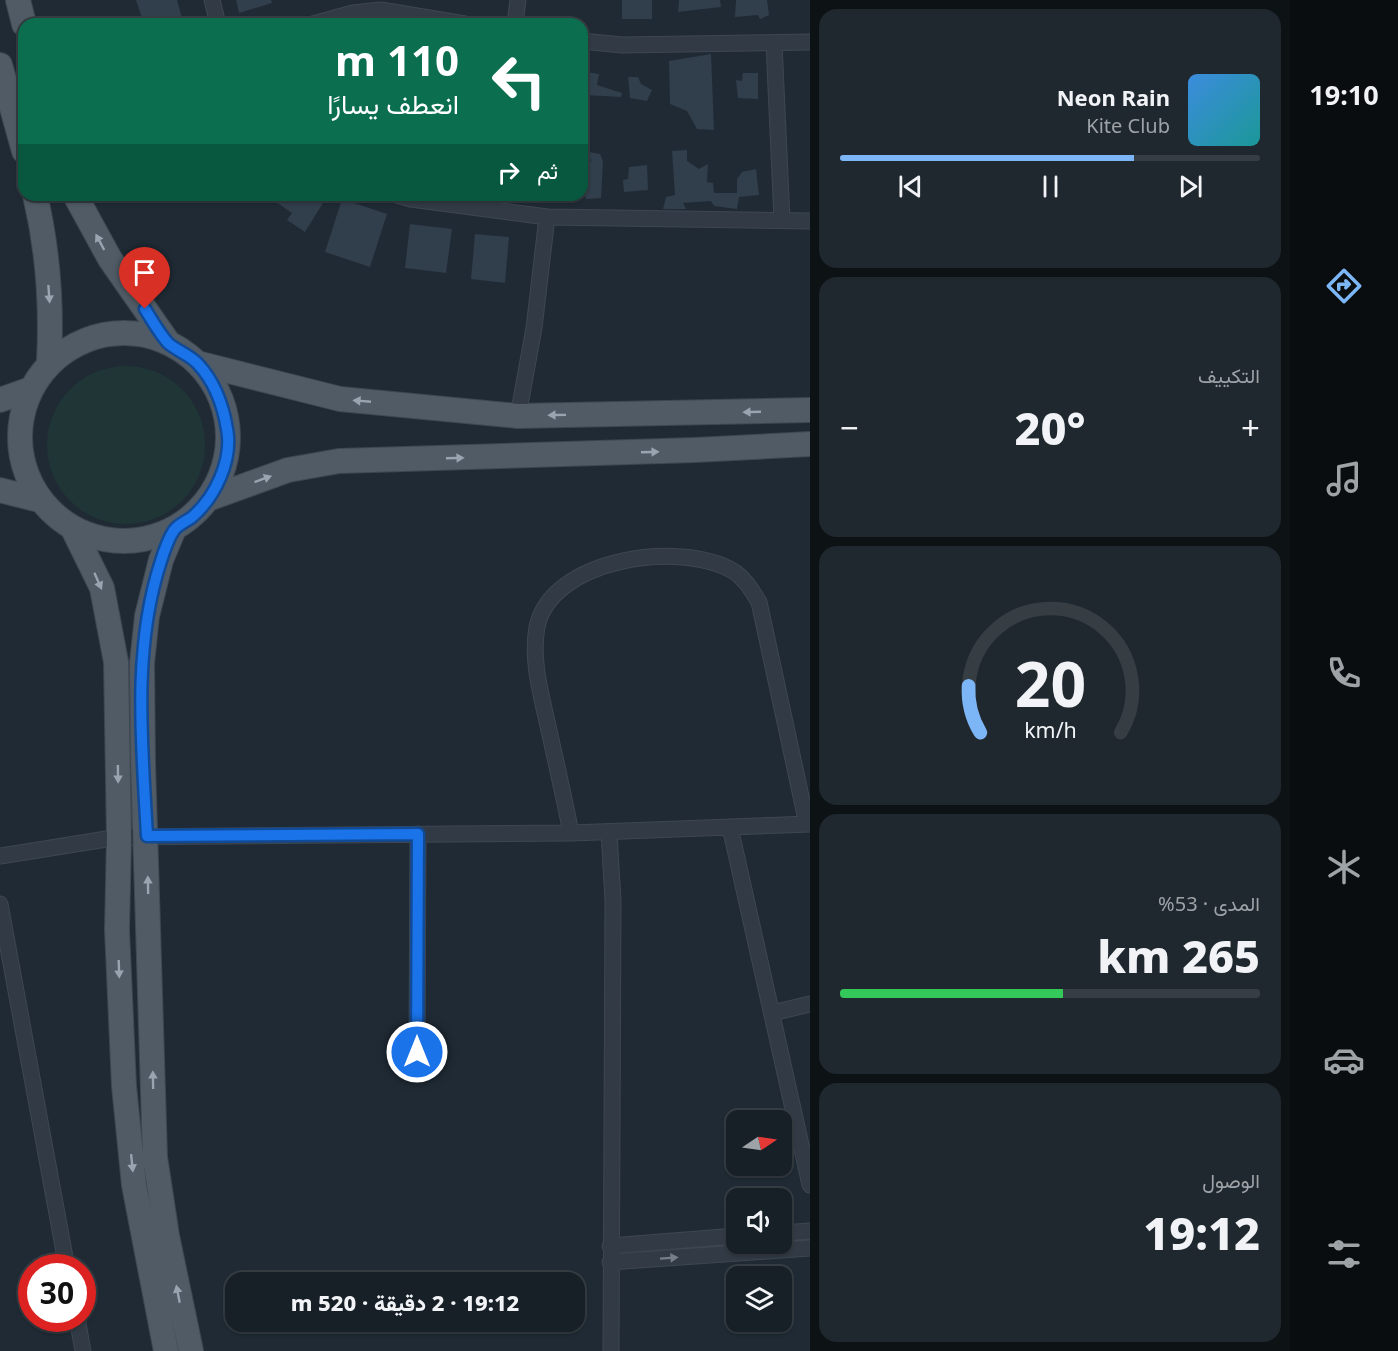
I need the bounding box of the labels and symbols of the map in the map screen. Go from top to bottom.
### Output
one-way arrow [95,233,105,250]
pin [119,247,170,309]
one-way arrow [44,285,54,304]
one-way arrow [353,396,372,406]
one-way arrow [742,408,761,417]
one-way arrow [547,410,566,420]
one-way arrow [641,447,660,456]
one-way arrow [446,453,465,462]
one-way arrow [254,474,272,483]
one-way arrow [94,573,103,590]
one-way arrow [114,765,123,784]
one-way arrow [143,875,152,894]
one-way arrow [114,960,123,979]
position arrow [385,1020,449,1084]
one-way arrow [148,1070,158,1089]
north arrow [726,1110,792,1176]
one-way arrow [127,1154,137,1173]
one-way arrow [659,1253,678,1263]
speed limit sign: 30 [18,1254,96,1332]
one-way arrow [173,1284,182,1303]

